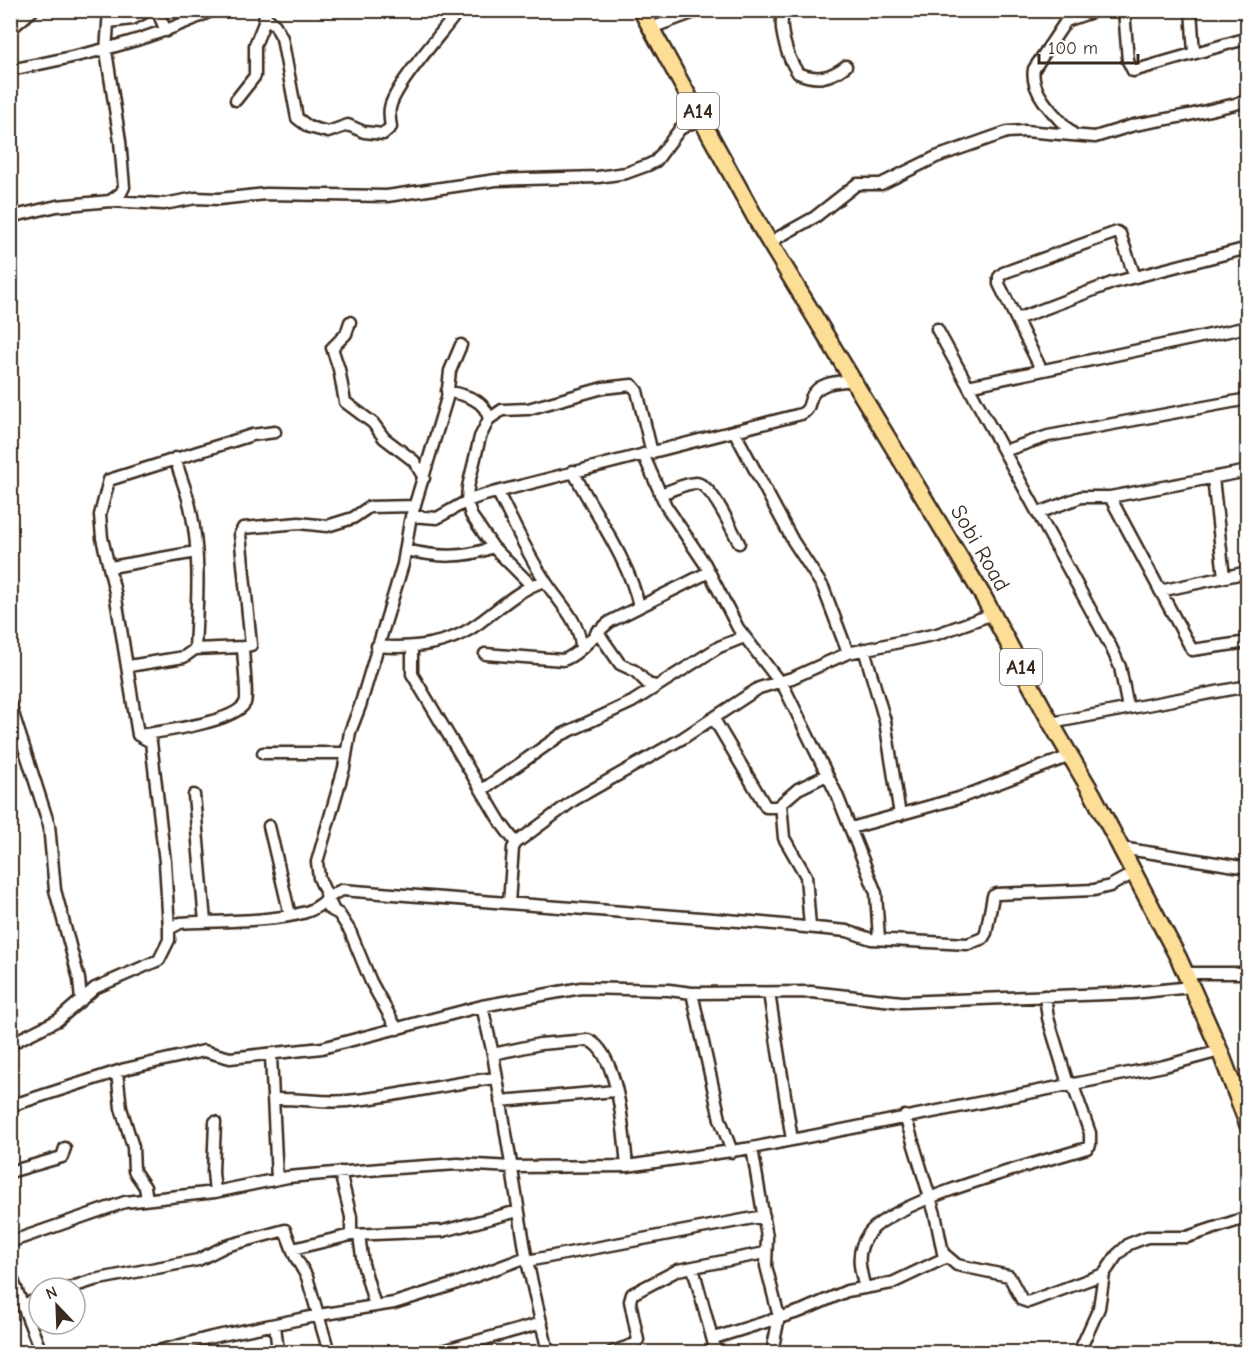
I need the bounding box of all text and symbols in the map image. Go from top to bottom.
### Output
scale bar [1039,27,1138,65]
text: 100 m [1048,38,1098,59]
road number: A14 [677,93,719,129]
street label: Sobi Road [945,500,1015,596]
road number: A14 [1000,649,1042,685]
north arrow [27,1276,87,1336]
text: N [43,1283,60,1303]

